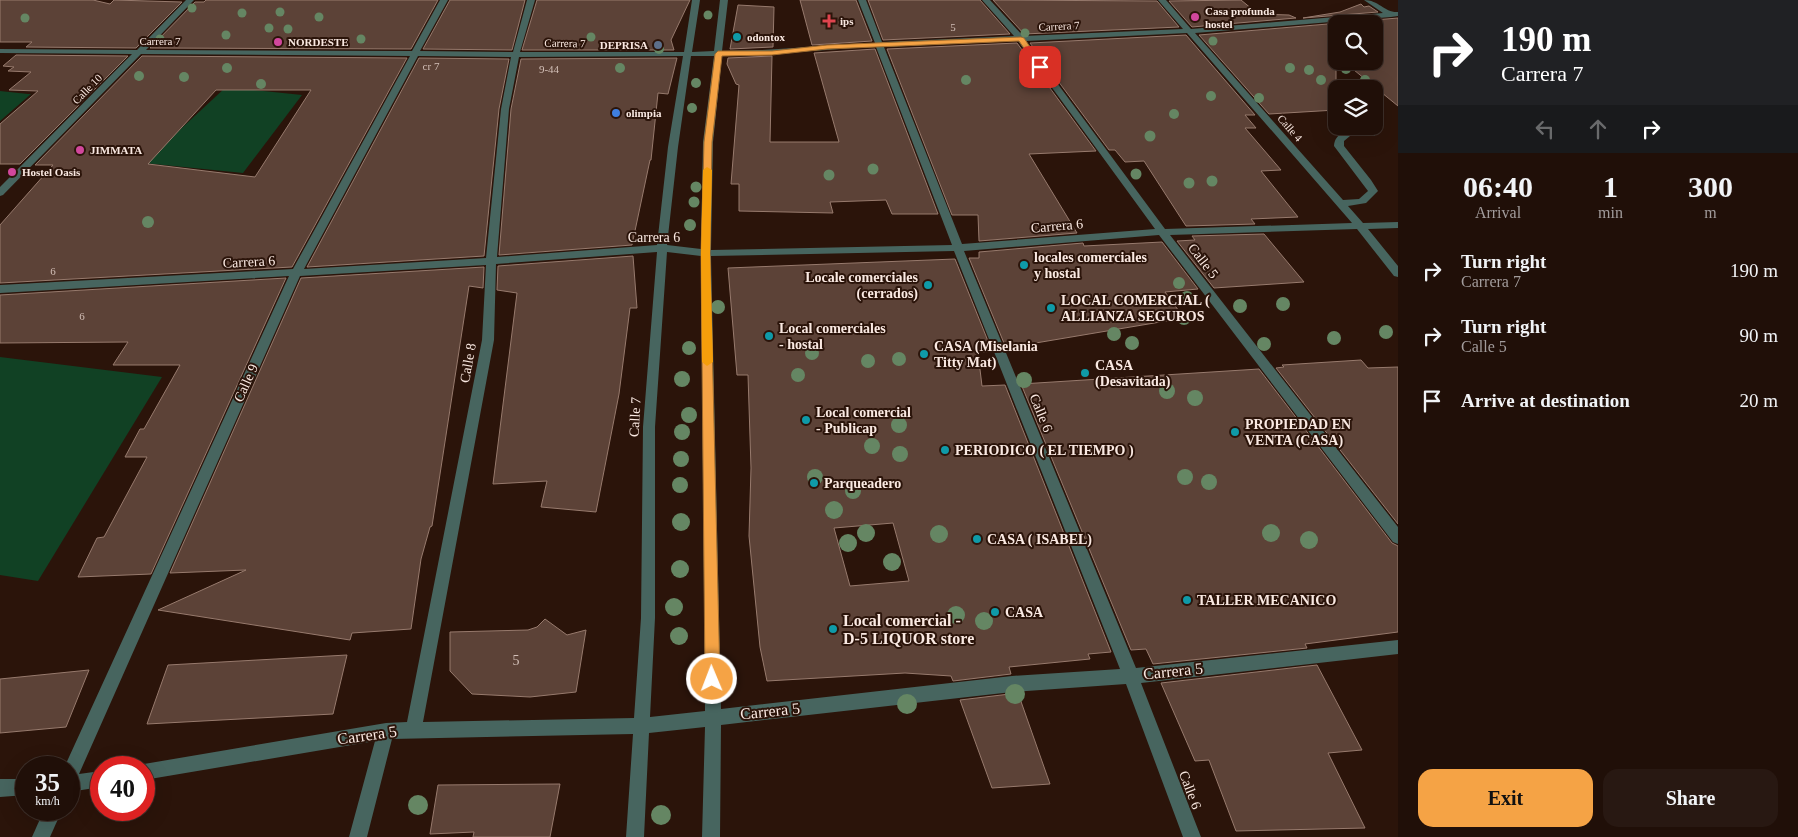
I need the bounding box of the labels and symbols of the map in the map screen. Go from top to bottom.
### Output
place label: Casa profunda hostel [1205,5,1275,30]
marker: Casa profunda hostel [1189,11,1201,23]
marker: ips [822,14,836,28]
place label: ips [840,15,854,27]
street label: Carrera 7 [1038,19,1080,33]
house number: 5 [950,21,956,33]
marker: odontox [731,31,743,43]
place label: odontox [747,31,785,43]
street label: Carrera 7 [139,35,181,47]
marker: NORDESTE [272,36,284,48]
place label: NORDESTE [288,36,349,48]
street label: Carrera 7 [544,37,586,49]
place label: DEPRISA [600,39,648,51]
marker: DEPRISA [652,39,664,51]
pin [1019,46,1061,88]
house number: cr 7 [423,60,440,72]
house number: 9-44 [539,63,560,75]
street label: Calle 10 [70,71,105,106]
marker: olimpia [610,107,622,119]
place label: olimpia [626,107,662,119]
street label: Calle 4 [1275,112,1305,144]
marker: JIMMATA [74,144,86,156]
place label: JIMMATA [90,144,142,156]
marker: Hostel Oasis [6,166,18,178]
place label: Hostel Oasis [22,166,81,178]
street label: Carrera 6 [1030,216,1084,236]
street label: Carrera 6 [628,230,680,245]
street label: Calle 5 [1185,241,1221,281]
place label: locales comerciales y hostal [1034,250,1147,281]
street label: Carrera 6 [222,253,276,271]
marker: locales comerciales y hostal [1018,259,1030,271]
house number: 6 [50,265,56,277]
place label: Locale comerciales (cerrados) [805,270,919,302]
marker: Locale comerciales (cerrados) [922,279,934,291]
place label: LOCAL COMERCIAL ( ALLIANZA SEGUROS [1061,293,1210,324]
marker: LOCAL COMERCIAL ( ALLIANZA SEGUROS [1045,302,1057,314]
house number: 6 [79,310,85,322]
place label: Local comerciales - hostal [779,321,886,352]
marker: Local comerciales - hostal [763,330,775,342]
place label: CASA (Miselania Titty Mat) [934,339,1038,371]
street label: Calle 8 [457,342,479,384]
marker: CASA (Miselania Titty Mat) [918,348,930,360]
place label: CASA (Desavitada) [1095,358,1171,390]
street label: Calle 9 [231,362,261,404]
marker: CASA (Desavitada) [1079,367,1091,379]
street label: Calle 6 [1027,392,1055,434]
street label: Calle 7 [626,397,644,437]
place label: Local comercial - Publicap [816,405,911,436]
marker: Local comercial - Publicap [800,414,812,426]
place label: PROPIEDAD EN VENTA (CASA) [1245,417,1351,449]
marker: PROPIEDAD EN VENTA (CASA) [1229,426,1241,438]
place label: PERIODICO ( EL TIEMPO ) [955,443,1134,459]
marker: PERIODICO ( EL TIEMPO ) [939,444,951,456]
place label: Parqueadero [824,476,901,491]
marker: Parqueadero [808,477,820,489]
place label: CASA ( ISABEL) [987,532,1092,548]
marker: CASA ( ISABEL) [971,533,983,545]
place label: TALLER MECANICO [1197,593,1336,608]
marker: TALLER MECANICO [1181,594,1193,606]
place label: CASA [1005,605,1044,620]
marker: CASA [989,606,1001,618]
place label: Local comercial - D-5 LIQUOR store [843,612,974,647]
marker: Local comercial - D-5 LIQUOR store [827,623,839,635]
position arrow [685,652,737,704]
house number: 5 [513,653,520,668]
street label: Carrera 5 [1142,659,1204,683]
street label: Carrera 5 [739,699,801,723]
street label: Carrera 5 [336,722,398,748]
speed limit sign: 40 [90,756,155,821]
street label: Calle 6 [1176,769,1204,811]

